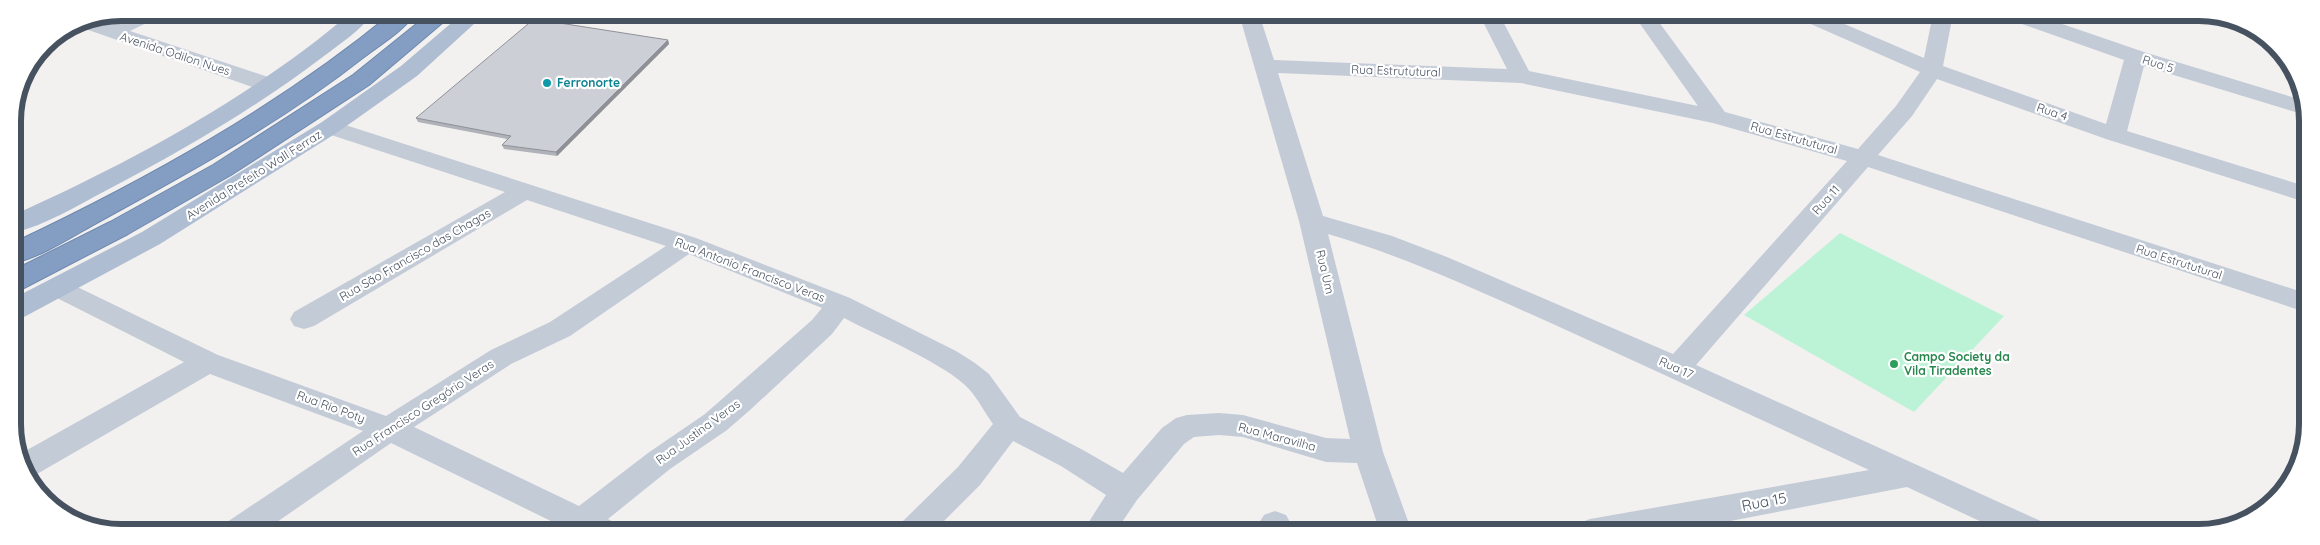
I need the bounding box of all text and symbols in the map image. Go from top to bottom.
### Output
street label: Avenida Odilon Nues [118,29,233,79]
street label: Rua 5 [2141,51,2176,76]
street label: Rua Estrututural [1351,61,1441,80]
place label: Ferronorte [557,75,620,90]
marker: Ferronorte [541,77,553,89]
street label: Rua 4 [2035,99,2070,124]
street label: Rua Estrututural [1749,118,1839,157]
street label: Avenida Prefeito Wall Ferraz [183,127,324,223]
street label: Rua 11 [1809,182,1843,217]
street label: Rua São Francisco das Chagas [336,205,493,304]
street label: Rua Antonio Francisco Veras [673,234,828,305]
street label: Rua Estrututural [2134,241,2224,282]
street label: Rua Um [1313,248,1338,295]
place label: Campo Society da Vila Tiradentes [1904,349,2010,378]
street label: Rua 17 [1657,353,1696,382]
street label: Rua Francisco Gregório Veras [349,356,497,459]
marker: Campo Society da Vila Tiradentes [1888,358,1900,370]
street label: Rua Rio Poty [295,387,367,426]
street label: Rua Justina Veras [653,396,743,467]
street label: Rua Maravilha [1237,419,1318,454]
street label: Rua 15 [1740,488,1788,515]

